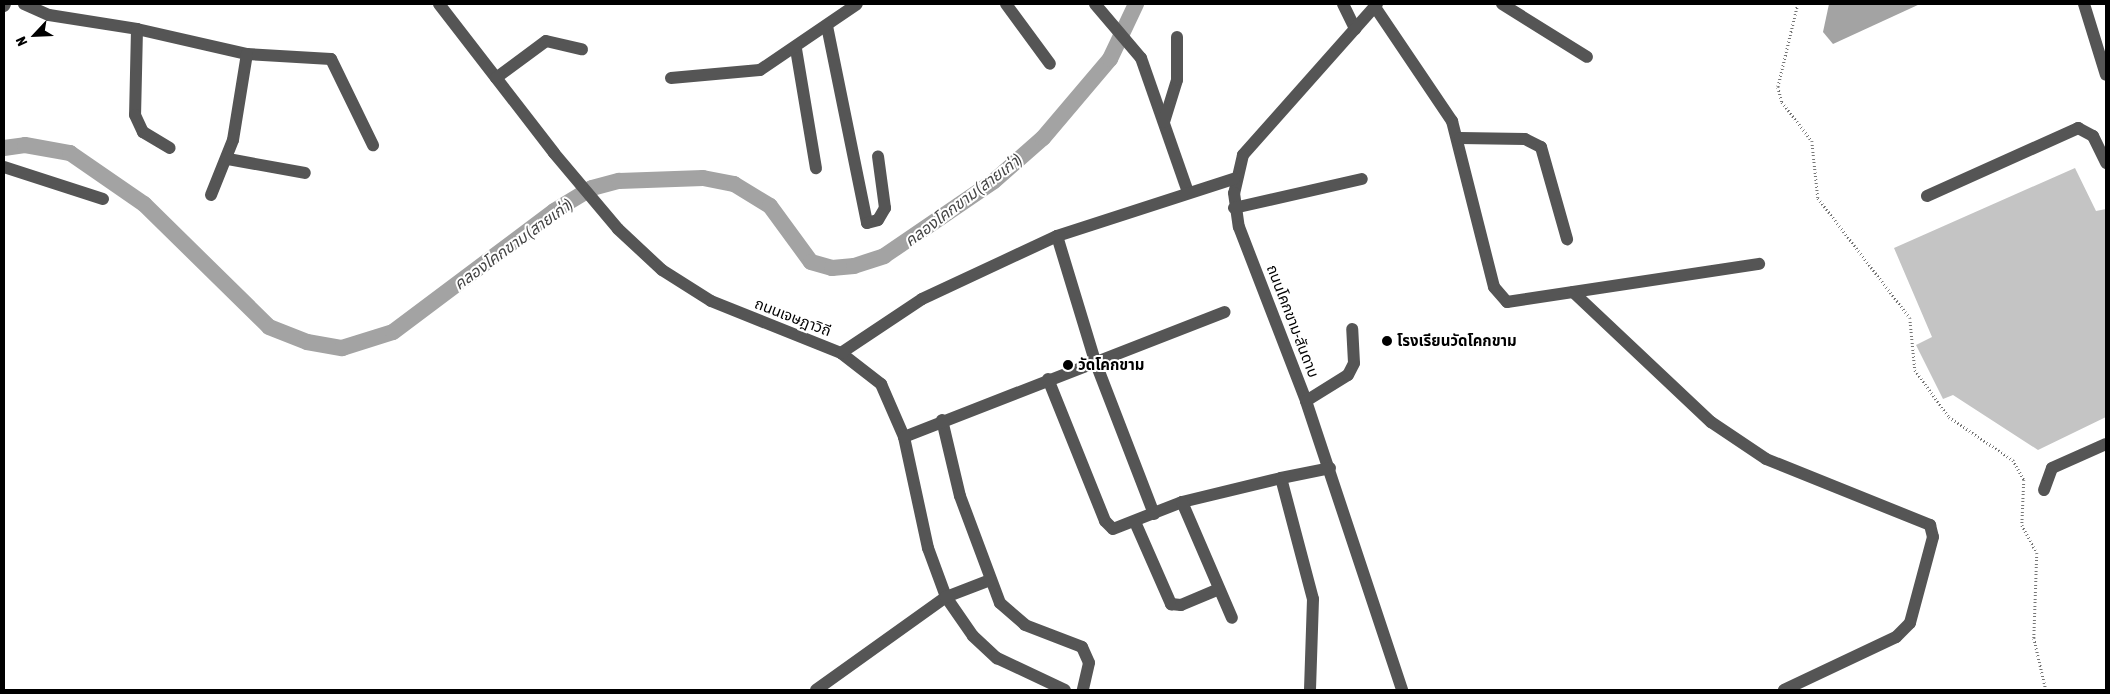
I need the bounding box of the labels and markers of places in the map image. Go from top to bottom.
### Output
place label: โรงเรียนวัดโคกขาม [1397,332,1517,350]
marker: โรงเรียนวัดโคกขาม [1381,335,1393,347]
place label: วัดโคกขาม [1078,356,1144,374]
marker: วัดโคกขาม [1062,359,1074,371]

